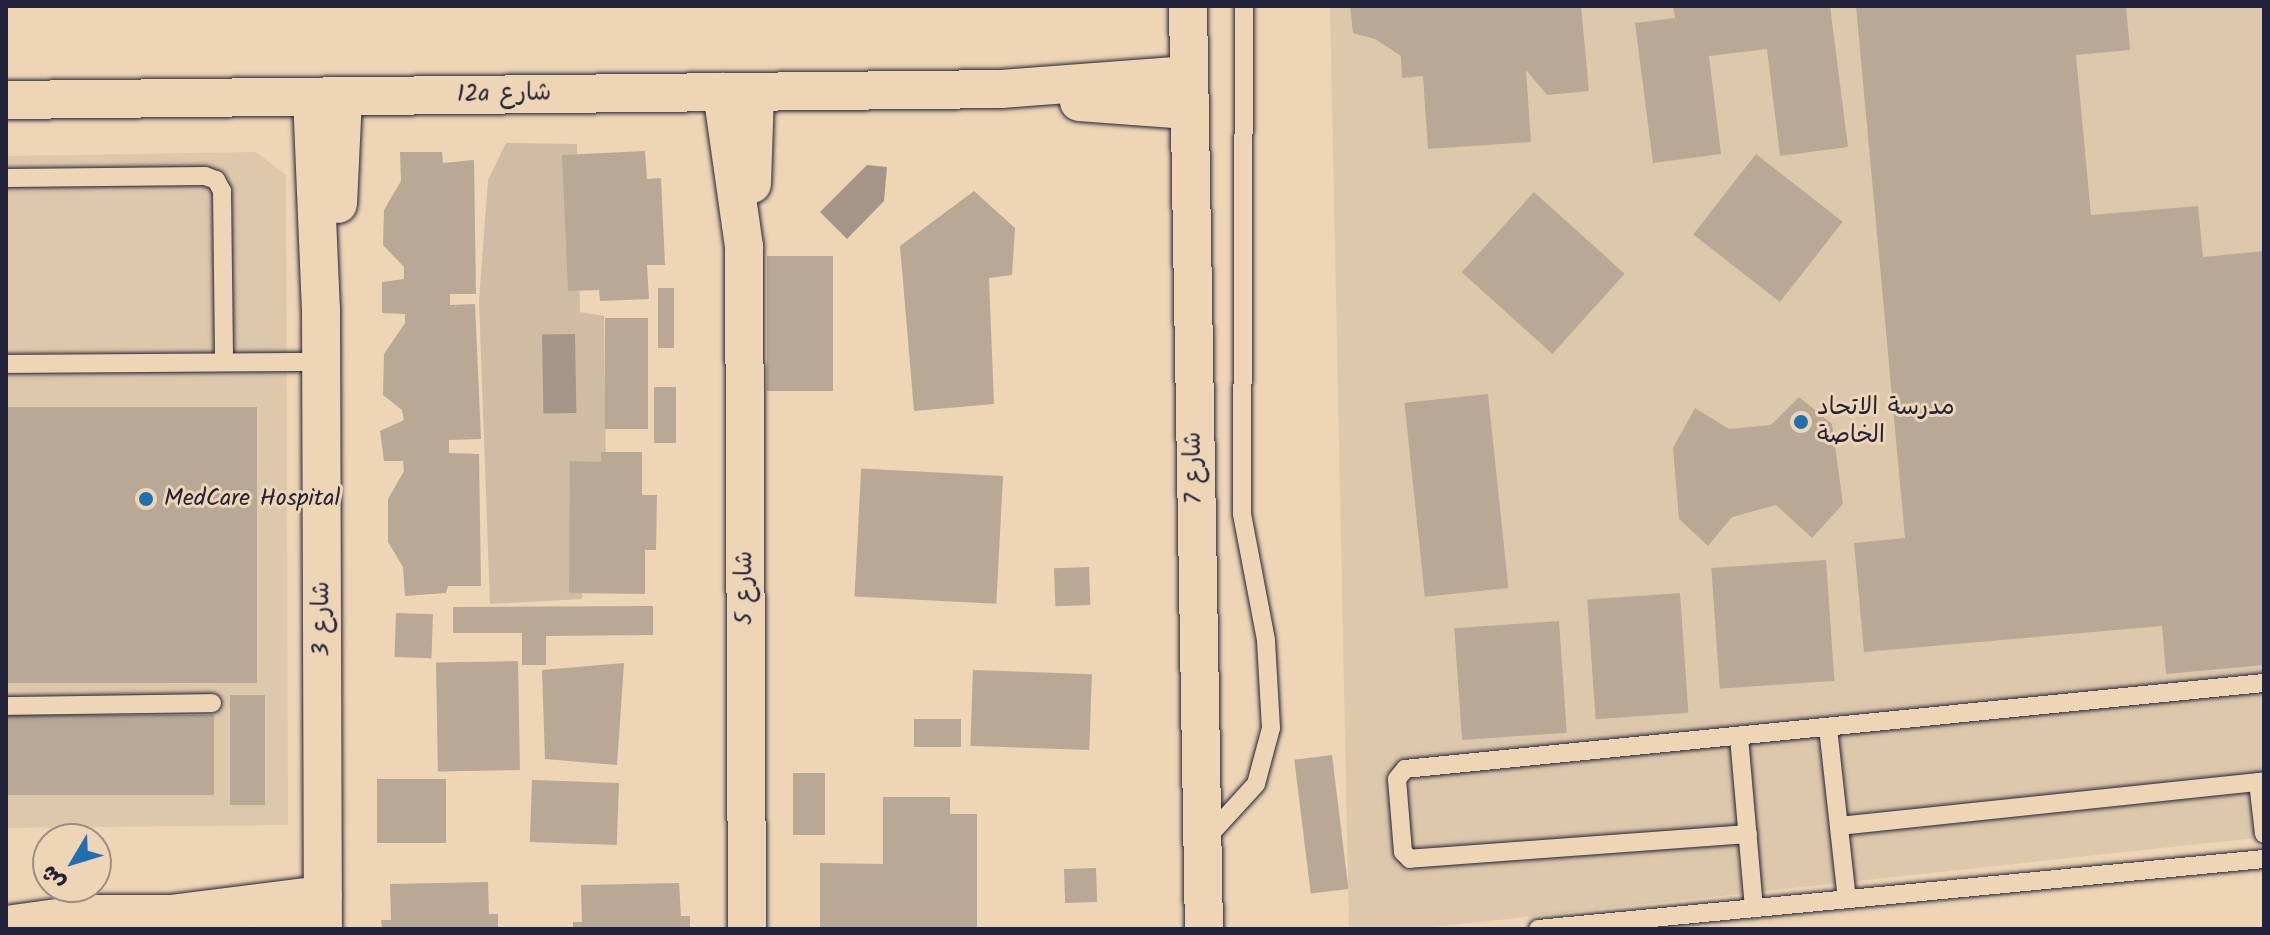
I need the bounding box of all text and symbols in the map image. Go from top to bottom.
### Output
street label: 12a شارع [457,79,551,109]
place label: مدرسة الاتحاد الخاصة [1817,394,1955,450]
marker: مدرسة الاتحاد الخاصة [1792,413,1810,431]
street label: شارع 7 [1179,431,1209,505]
place label: MedCare Hospital [164,485,340,513]
marker: MedCare Hospital [135,488,157,510]
street label: شارع 5 [731,551,759,625]
street label: شارع 3 [308,581,336,657]
north arrow [32,823,112,903]
text: ش [33,857,76,897]

